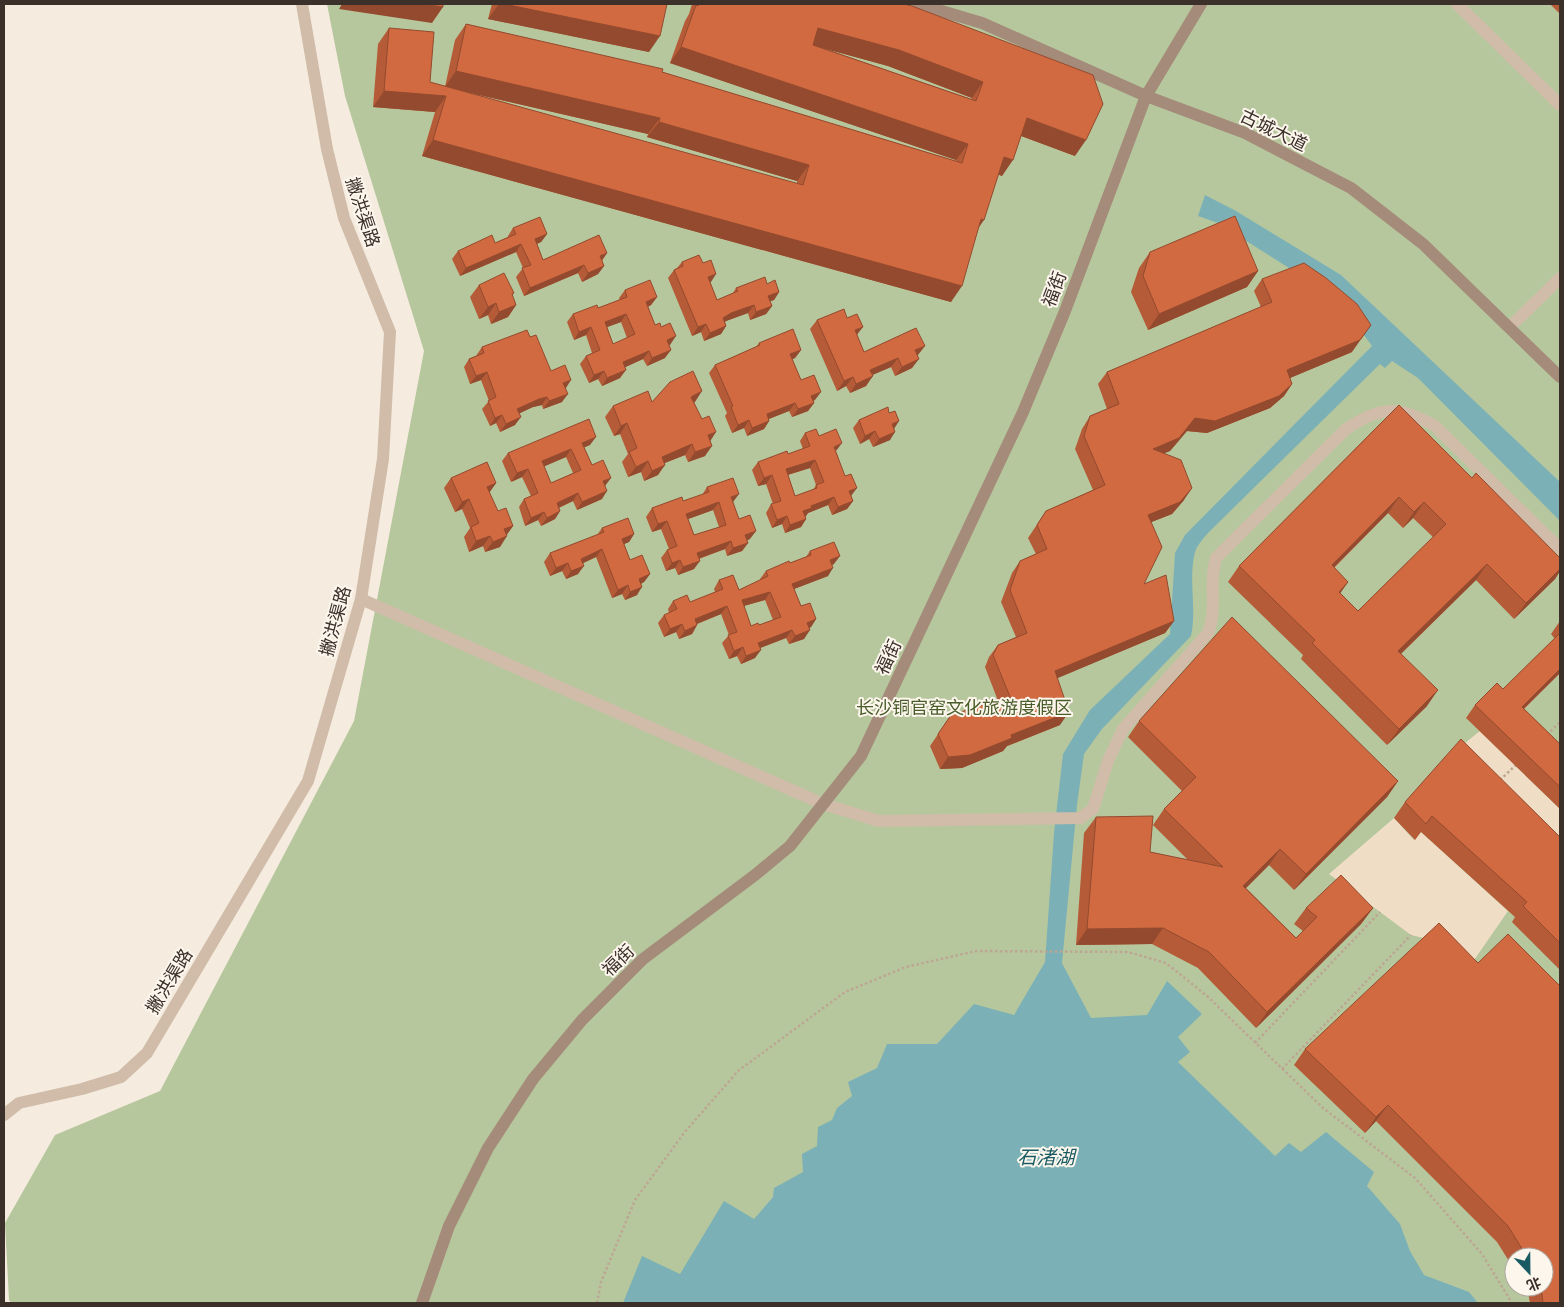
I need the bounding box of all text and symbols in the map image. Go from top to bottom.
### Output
street label: 古城大道 [1237,105,1311,155]
street label: 撇洪渠路 [342,175,384,249]
street label: 福街 [1038,268,1070,310]
street label: 撇洪渠路 [316,584,354,658]
street label: 福街 [871,636,905,678]
park label: 长沙铜官窑文化旅游度假区 [856,697,1072,718]
street label: 福街 [598,940,638,980]
street label: 撇洪渠路 [141,945,197,1017]
water label: 石渚湖 [1017,1146,1077,1169]
north arrow [1504,1247,1554,1297]
text: 北 [1524,1274,1543,1294]

